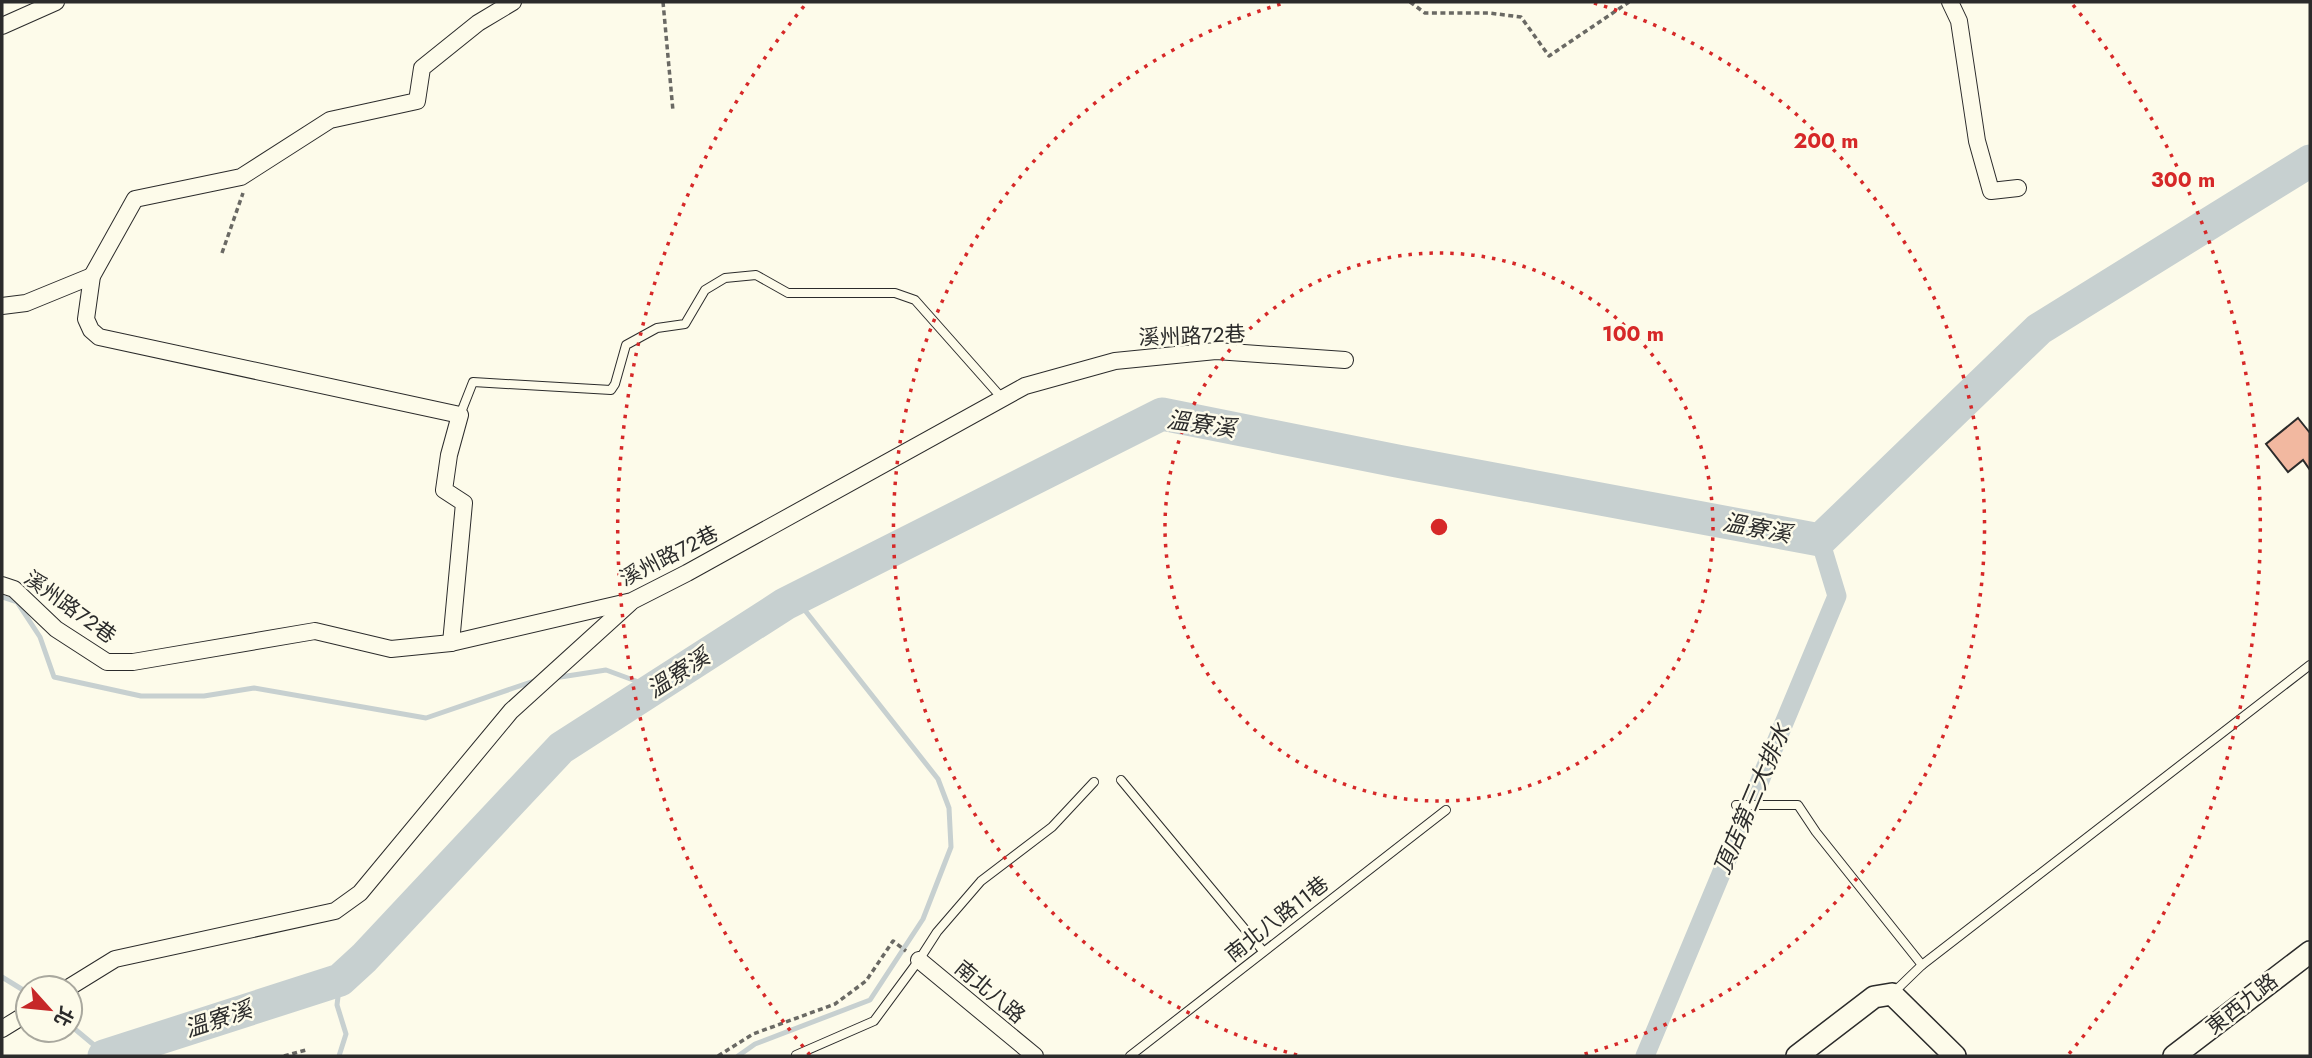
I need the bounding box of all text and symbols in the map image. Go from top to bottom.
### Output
text: 200 m [1793,126,1859,156]
text: 300 m [2151,165,2215,195]
street label: 溪州路72巷 [1138,319,1246,353]
text: 100 m [1602,319,1664,349]
water label: 溫寮溪 [1164,402,1241,446]
water label: 溫寮溪 [1720,505,1797,552]
centre of rings [1427,515,1451,539]
street label: 溪州路72巷 [615,518,723,594]
street label: 溪州路72巷 [18,563,122,651]
water label: 溫寮溪 [640,638,719,706]
water label: 頂店第三大排水 [1705,717,1799,880]
street label: 南北八路11巷 [1219,869,1335,969]
street label: 南北八路 [948,954,1032,1030]
street label: 東西九路 [2200,966,2284,1042]
north arrow [14,974,84,1044]
water label: 溫寮溪 [180,991,259,1046]
text: 北 [47,1002,80,1031]

